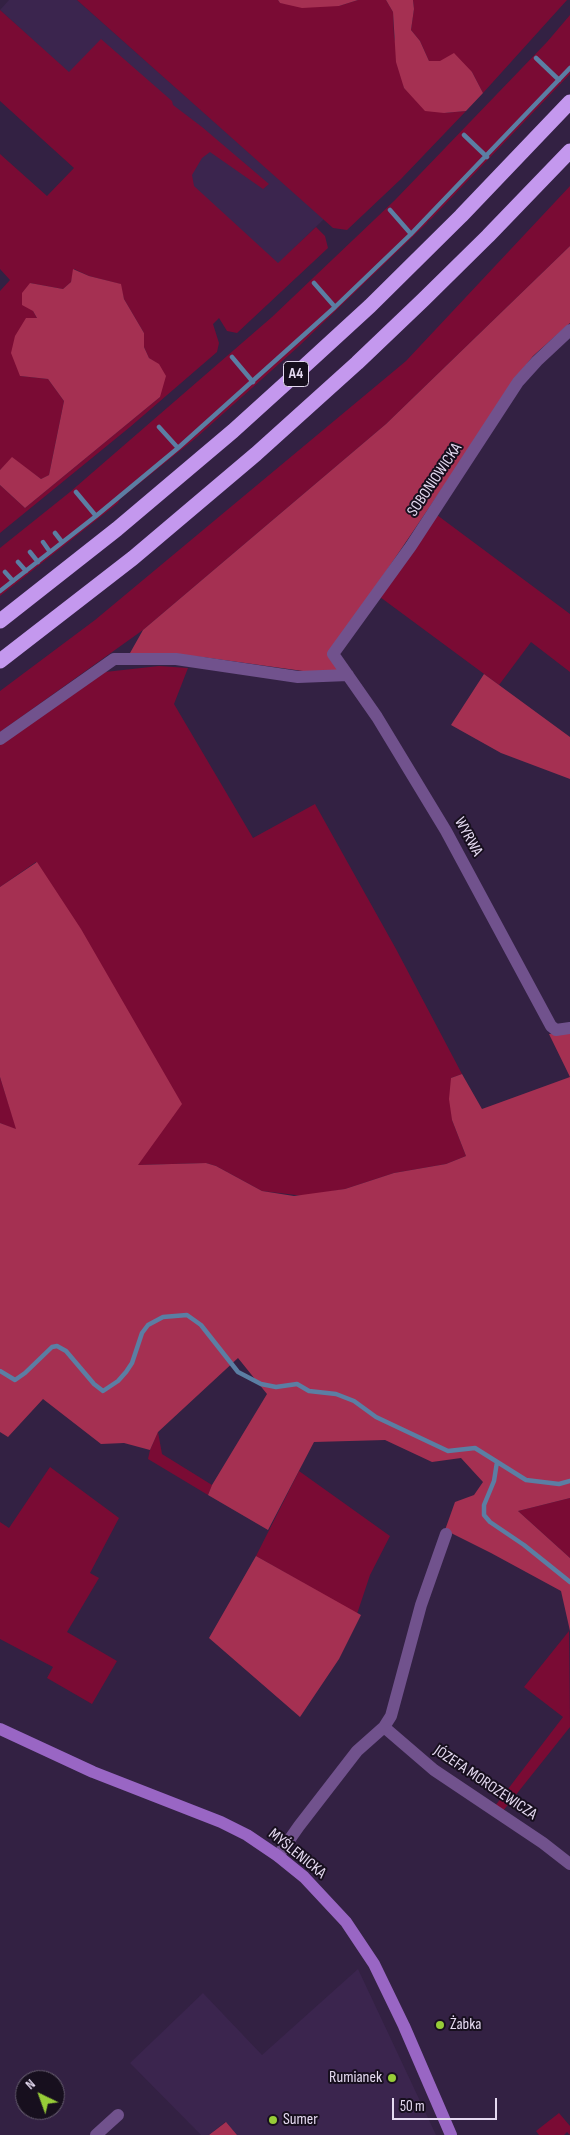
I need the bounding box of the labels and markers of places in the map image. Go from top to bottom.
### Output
place label: Żabka [450,2015,482,2035]
marker: Żabka [434,2019,446,2031]
place label: Rumianek [329,2068,382,2088]
marker: Rumianek [386,2072,398,2084]
place label: Sumer [283,2110,318,2130]
marker: Sumer [267,2114,279,2126]

